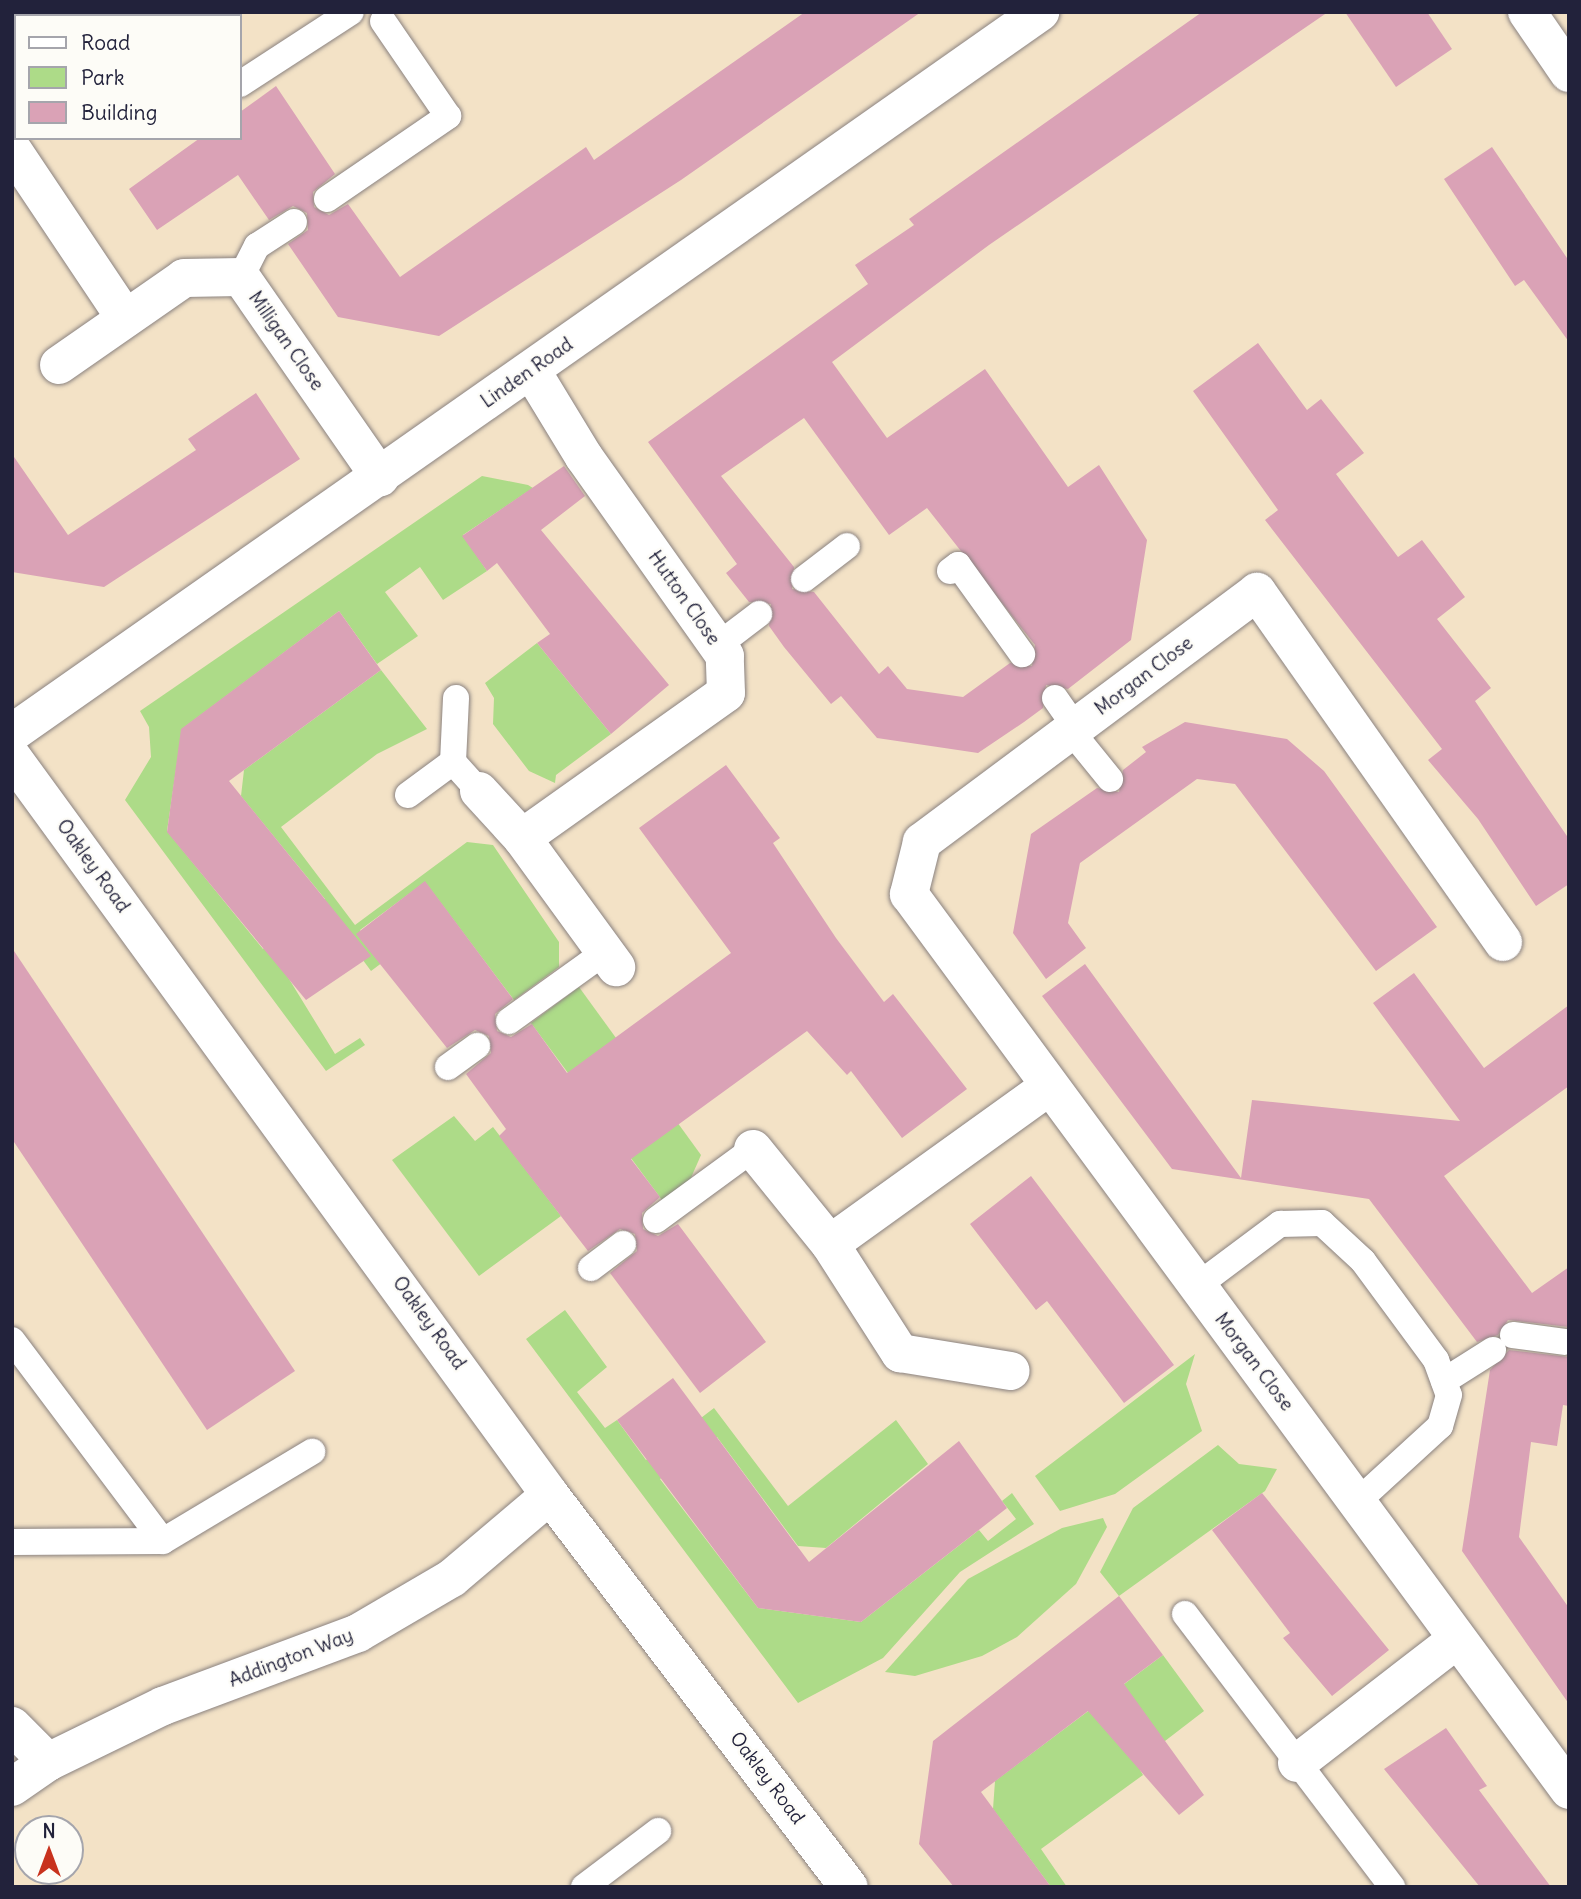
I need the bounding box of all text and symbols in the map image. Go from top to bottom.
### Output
legend [14,14,242,140]
text: Road [81,29,130,56]
text: Park [81,64,124,91]
text: Building [81,99,157,126]
street label: Milligan Close [243,287,329,395]
street label: Linden Road [477,333,577,413]
street label: Hutton Close [643,546,725,650]
street label: Morgan Close [1091,632,1197,720]
street label: Oakley Road [52,815,134,917]
street label: Oakley Road [388,1272,470,1374]
street label: Morgan Close [1210,1309,1298,1415]
street label: Addington Way [226,1624,356,1692]
street label: Oakley Road [725,1727,809,1829]
north arrow [14,1815,84,1885]
text: N [42,1819,56,1843]

